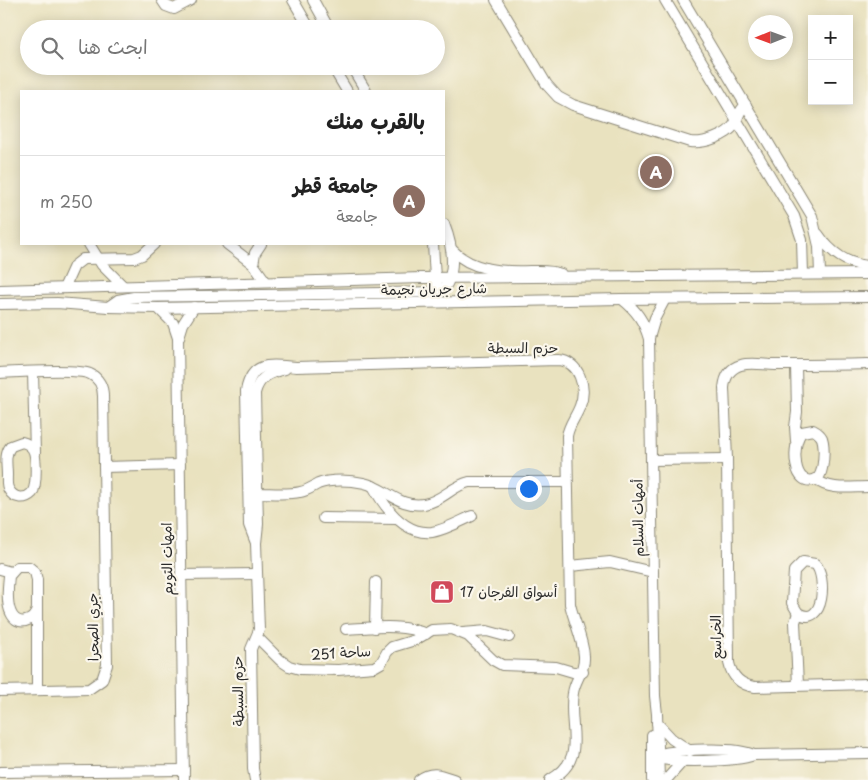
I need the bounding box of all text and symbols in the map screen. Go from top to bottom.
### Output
north arrow [748,15,793,60]
map controls [808,15,853,105]
button: + [808,15,853,60]
search box [20,20,445,75]
text: ابحث هنا [78,32,148,60]
icon: search [38,34,66,62]
button: − [808,60,853,105]
text: بالقرب منك [326,104,425,136]
pin: A [640,153,672,191]
text: جامعة قطر [293,171,378,199]
text: 250 m [40,189,93,213]
text: A [403,189,415,213]
text: جامعة [336,203,378,227]
street label: شارع جريان نجيمة [381,277,487,300]
street label: حزم السبطة [488,337,558,359]
your location [516,476,542,502]
street label: أمهات السلام [626,478,650,557]
street label: امهات التويم [155,522,179,596]
shop icon: أسواق الفرجان 17 [429,579,455,605]
place label: أسواق الفرجان 17 [460,581,558,602]
street label: جري الصحرا [81,593,105,661]
street label: الخراسع [705,615,727,659]
street label: ساحة 251 [310,640,372,665]
street label: حزم السبطة [226,656,250,726]

